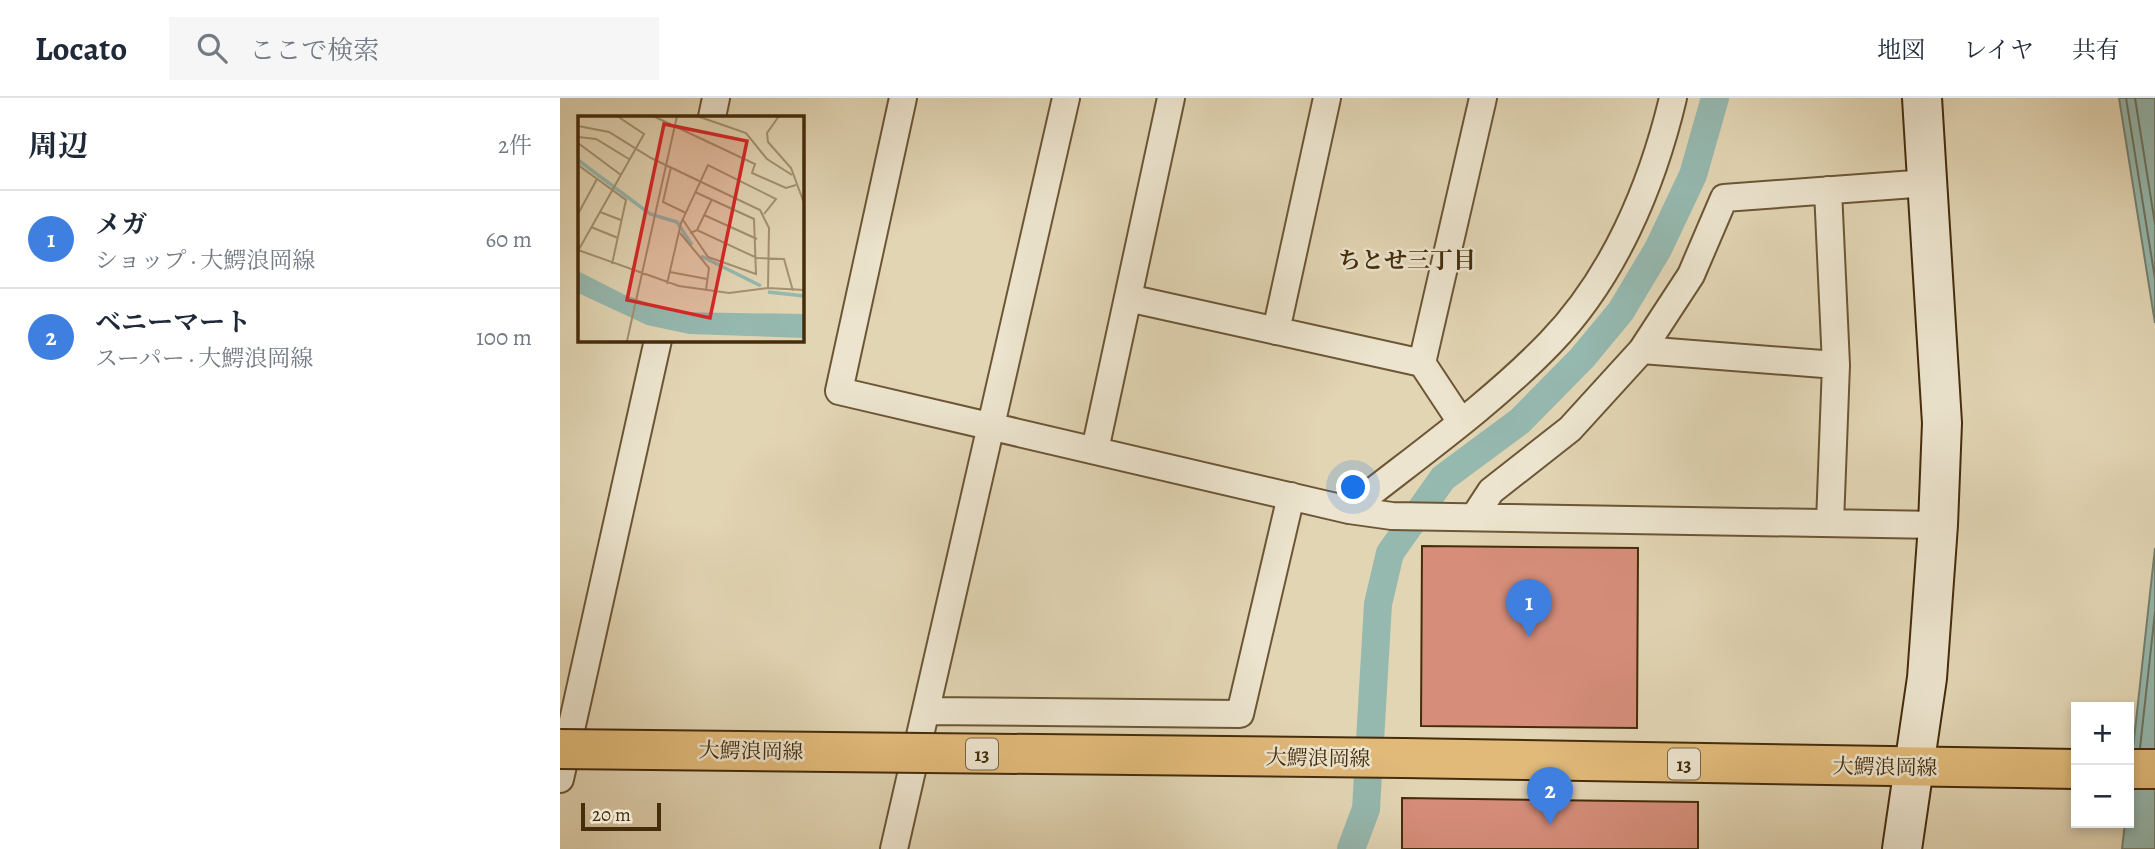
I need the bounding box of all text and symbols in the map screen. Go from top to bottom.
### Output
search box [169,17,659,80]
text: Locato [35,26,127,71]
icon: search [193,29,231,67]
text: ここで検索 [249,33,379,68]
text: 地図 [1877,34,1925,66]
text: レイヤ [1963,34,2034,66]
text: 共有 [2072,34,2120,66]
inset map [578,116,803,341]
text: 周辺 [28,126,88,166]
text: 2件 [498,130,532,161]
text: メガ [95,207,147,242]
text: 1 [47,224,55,255]
text: 60 m [485,224,532,255]
text: ショップ · 大鰐浪岡線 [95,245,315,276]
district label: ちとせ三丁目 [1338,245,1476,276]
text: ベニーマート [95,305,251,340]
text: 2 [45,322,57,353]
text: 100 m [476,322,532,353]
text: スーパー · 大鰐浪岡線 [95,343,313,374]
your location [1336,470,1370,504]
pin: 1 [1506,579,1552,637]
map controls [2071,702,2134,828]
button: + [2071,702,2134,765]
street label: 大鰐浪岡線 [698,736,804,766]
road number: 13 [966,738,998,769]
street label: 大鰐浪岡線 [1265,743,1371,773]
road number: 13 [1668,748,1700,779]
street label: 大鰐浪岡線 [1832,752,1938,782]
button: − [2071,765,2134,828]
pin: 2 [1527,767,1573,825]
scale bar [581,800,662,832]
text: 20 m [592,802,631,828]

